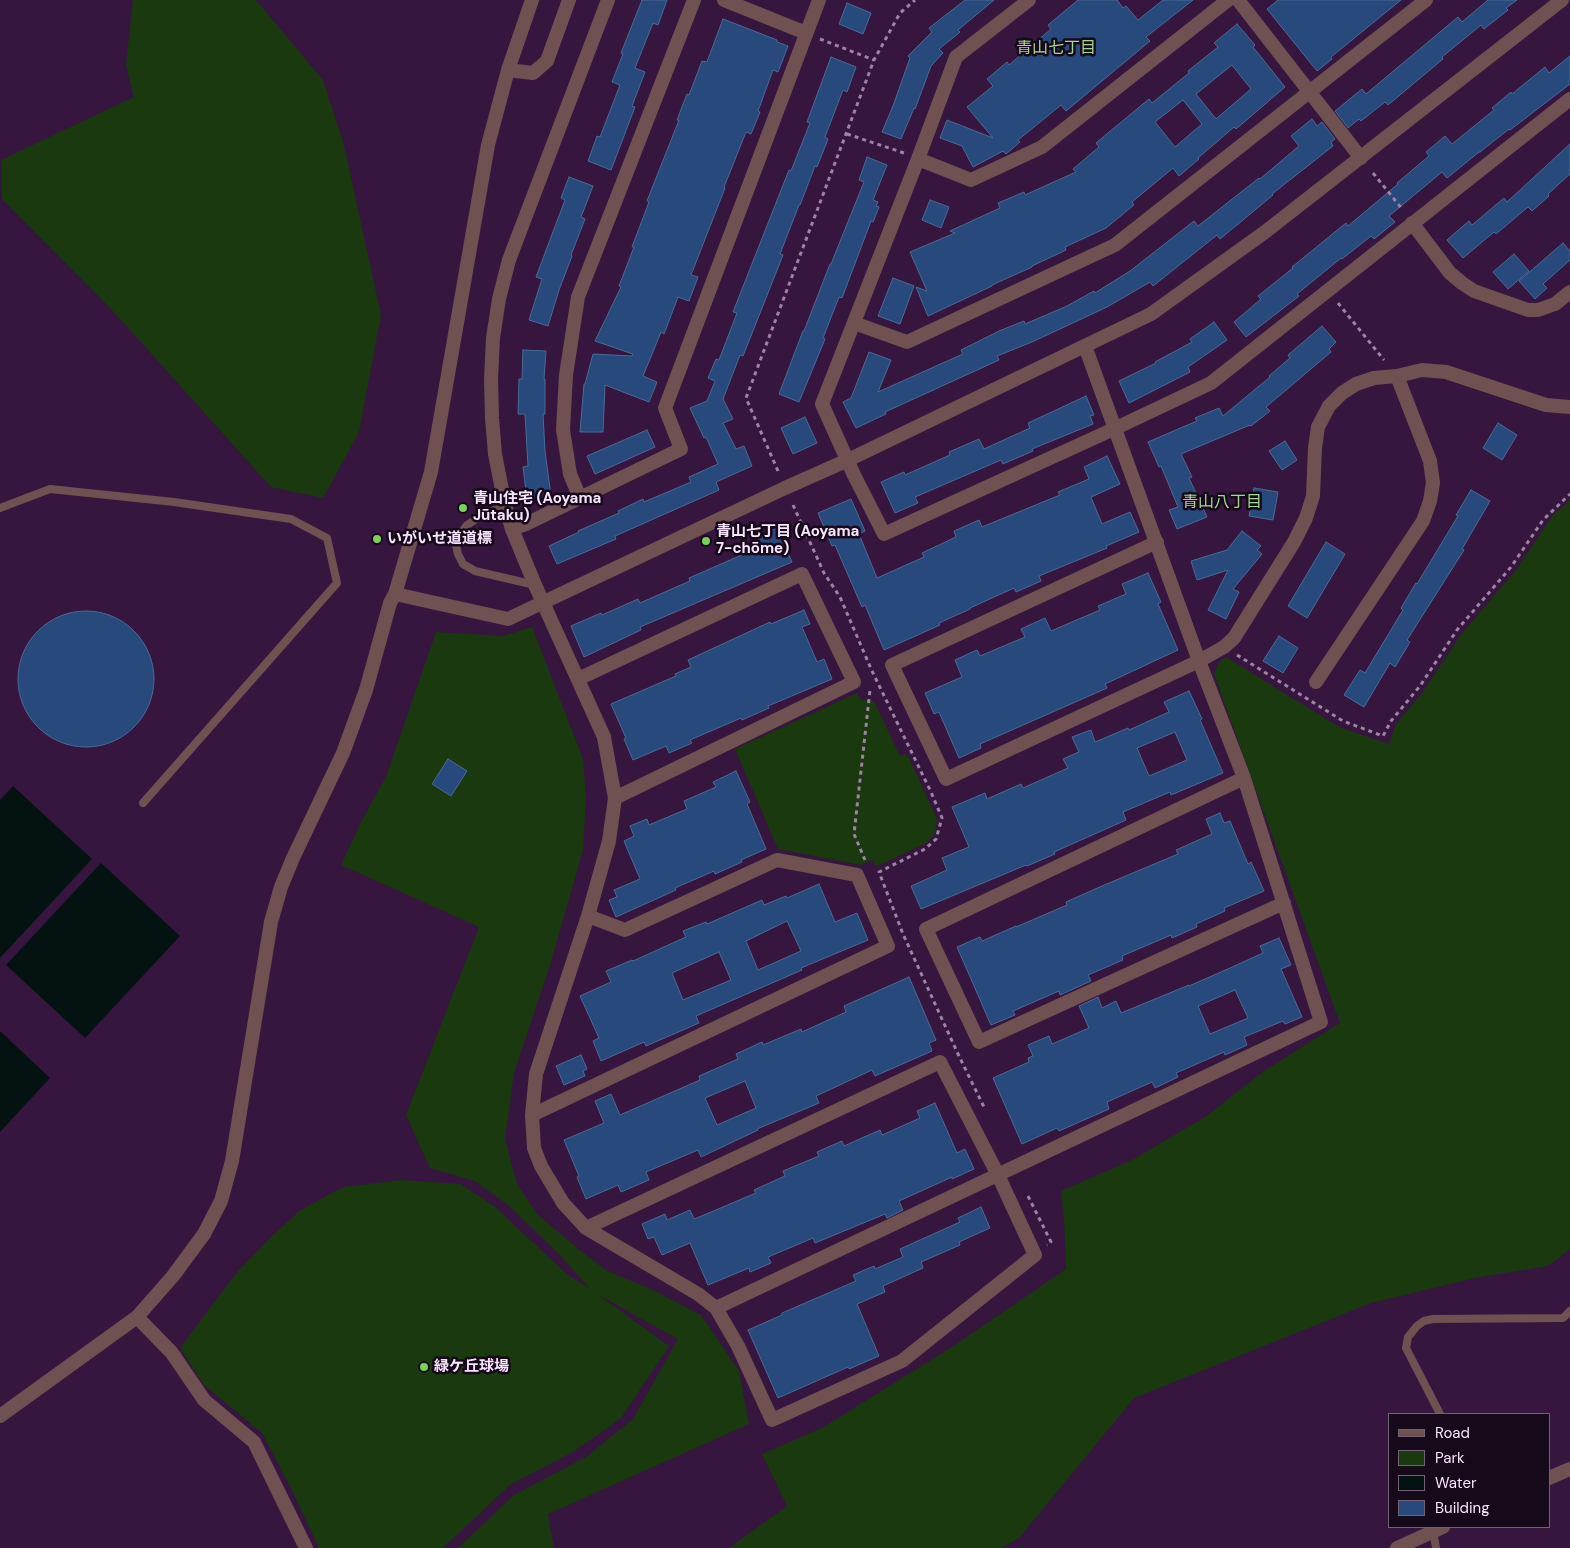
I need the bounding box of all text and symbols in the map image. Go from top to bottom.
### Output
district label: 青山七丁目 [1016,39,1096,59]
place label: 青山住宅 (Aoyama Jūtaku) [473,490,601,525]
district label: 青山八丁目 [1182,493,1262,513]
marker: 青山住宅 (Aoyama Jūtaku) [457,502,469,514]
place label: 青山七丁目 (Aoyama 7-chōme) [716,523,859,558]
place label: いがいせ道道標 [387,530,492,548]
marker: いがいせ道道標 [371,533,383,545]
marker: 青山七丁目 (Aoyama 7-chōme) [700,535,712,547]
place label: 緑ケ丘球場 [434,1358,509,1376]
marker: 緑ケ丘球場 [418,1361,430,1373]
legend [1388,1413,1550,1528]
text: Road [1435,1423,1470,1443]
text: Park [1435,1448,1465,1468]
text: Water [1435,1473,1476,1493]
text: Building [1435,1498,1490,1518]

